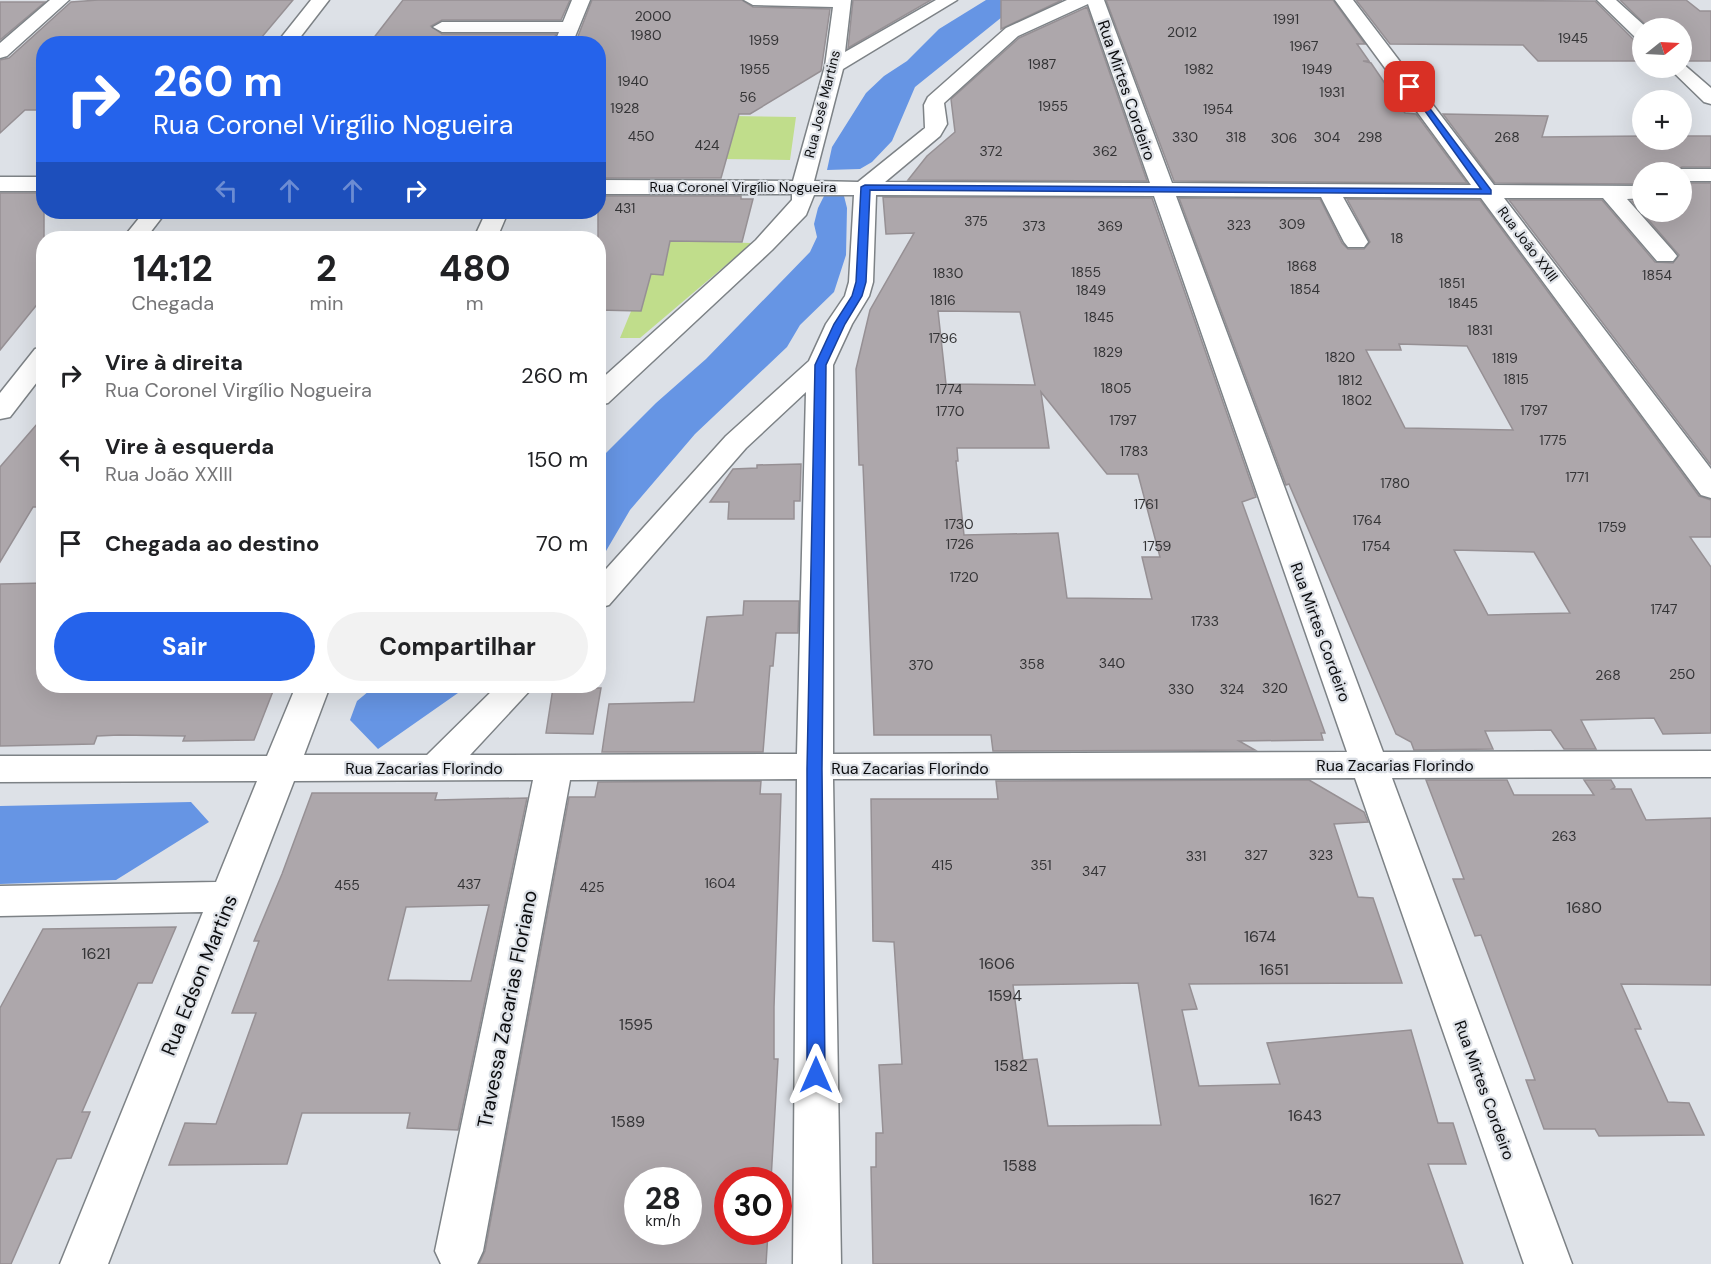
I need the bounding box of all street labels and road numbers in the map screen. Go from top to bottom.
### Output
street label: Rua Mirtes Cordeiro [1093,17,1160,163]
street label: Rua José Martins [800,48,844,160]
street label: Rua Coronel Virgílio Nogueira [650,178,836,196]
street label: Rua João XXIII [1494,203,1562,285]
street label: Rua Mirtes Cordeiro [1286,560,1356,705]
street label: Rua Zacarias Florindo [1316,755,1474,776]
street label: Rua Zacarias Florindo [345,758,503,779]
street label: Rua Zacarias Florindo [831,758,989,779]
street label: Travessa Zacarias Floriano [471,888,543,1130]
street label: Rua Edson Martins [155,891,243,1059]
street label: Rua Mirtes Cordeiro [1450,1018,1520,1163]

